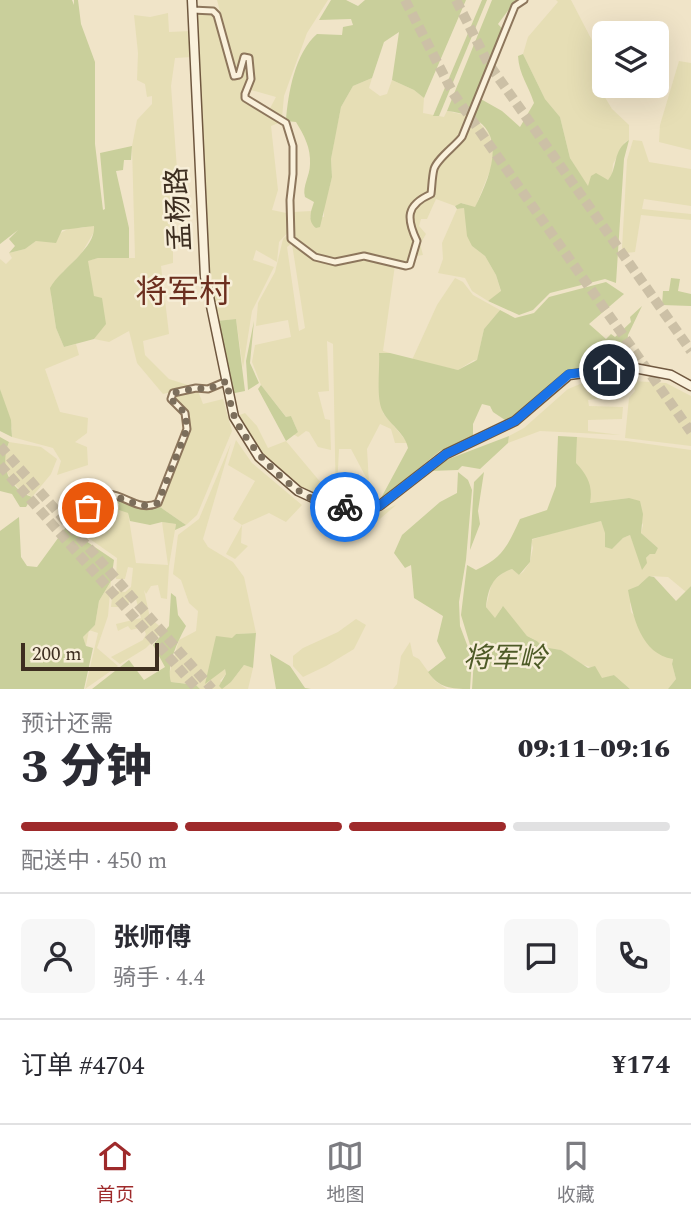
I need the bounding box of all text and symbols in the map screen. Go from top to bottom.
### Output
map controls [592,21,669,98]
button: layers [592,21,669,98]
street label: 孟杨路 [155,166,203,252]
district label: 将军村 [135,268,231,317]
pin [579,340,639,400]
icon: home [590,351,628,389]
courier [310,472,380,542]
pin [58,478,118,538]
icon: bike [326,488,364,526]
icon: bag [69,489,107,527]
park label: 将军岭 [463,637,550,680]
scale bar [21,640,159,672]
text: 200 m [32,640,82,669]
text: 预计还需 [21,707,113,742]
text: 09:11–09:16 [518,729,670,769]
text: 3 分钟 [21,733,152,803]
text: 配送中 · 450 m [21,844,167,879]
text: 张师傅 [113,918,191,958]
button: person [21,919,95,993]
button: chat [504,919,578,993]
button: phone [596,919,670,993]
text: 骑手 · 4.4 [113,961,205,996]
text: ¥174 [612,1045,670,1085]
text: 订单 #4704 [21,1046,145,1086]
tab: 首页 [96,1137,134,1210]
tab: 地图 [326,1137,365,1210]
tab: 收藏 [557,1137,595,1210]

